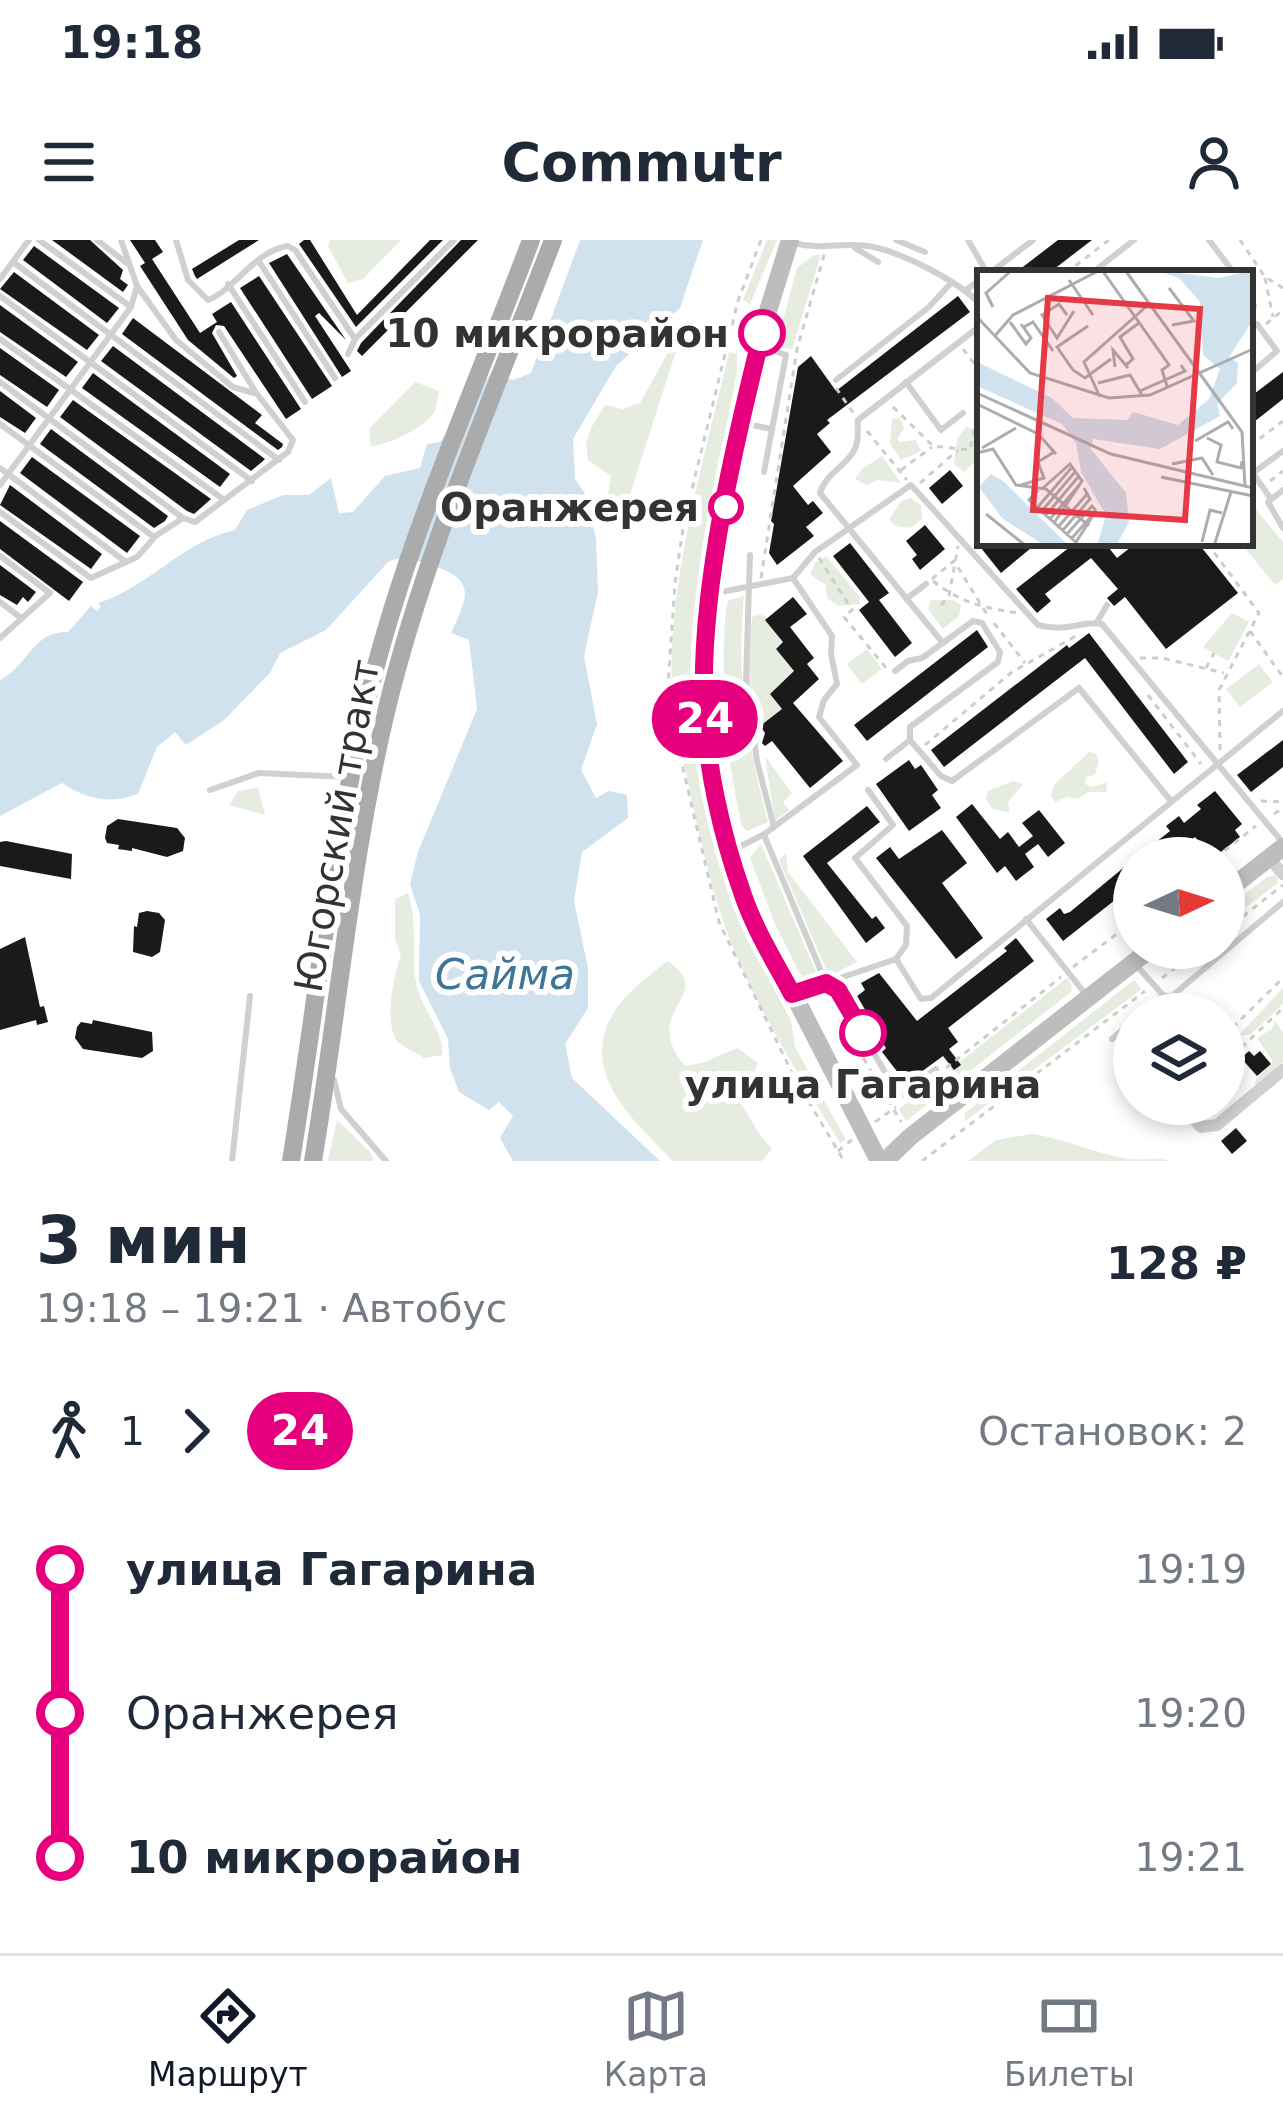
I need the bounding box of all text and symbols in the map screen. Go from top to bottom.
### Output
text: 19:18 [60,16,203,69]
icon: menu [36,129,102,195]
icon: person [1181,129,1247,195]
text: Commutr [501,131,782,194]
inset map [977,270,1253,546]
place label: 10 микрорайон [385,311,729,356]
marker: 10 микрорайон [740,311,784,355]
place label: Оранжерея [440,485,699,530]
marker: Оранжерея [710,491,742,523]
street label: Югорский тракт [286,656,388,996]
line badge: 24 [651,680,759,758]
text: 24 [676,694,734,743]
north arrow [1113,837,1245,969]
map controls [1113,837,1245,1125]
water label: Сайма [435,950,575,999]
button: layers [1113,993,1245,1125]
marker: улица Гагарина [841,1011,885,1055]
place label: улица Гагарина [685,1062,1041,1107]
text: 3 мин [36,1202,251,1279]
text: 128 ₽ [1106,1237,1247,1290]
text: 19:18 – 19:21 · Автобус [36,1286,507,1331]
icon: walk [36,1398,102,1464]
icon: forward [163,1398,229,1464]
text: 24 [271,1406,329,1455]
text: 1 [120,1409,145,1454]
text: Остановок: 2 [978,1409,1247,1454]
text: улица Гагарина [126,1543,537,1596]
text: 19:19 [1135,1547,1247,1592]
text: Оранжерея [126,1687,399,1740]
text: 19:20 [1135,1691,1247,1736]
text: 10 микрорайон [126,1831,522,1884]
text: 19:21 [1135,1835,1247,1880]
tab: Маршрут [148,1983,308,2094]
tab: Карта [604,1983,708,2094]
tab: Билеты [1004,1983,1135,2094]

